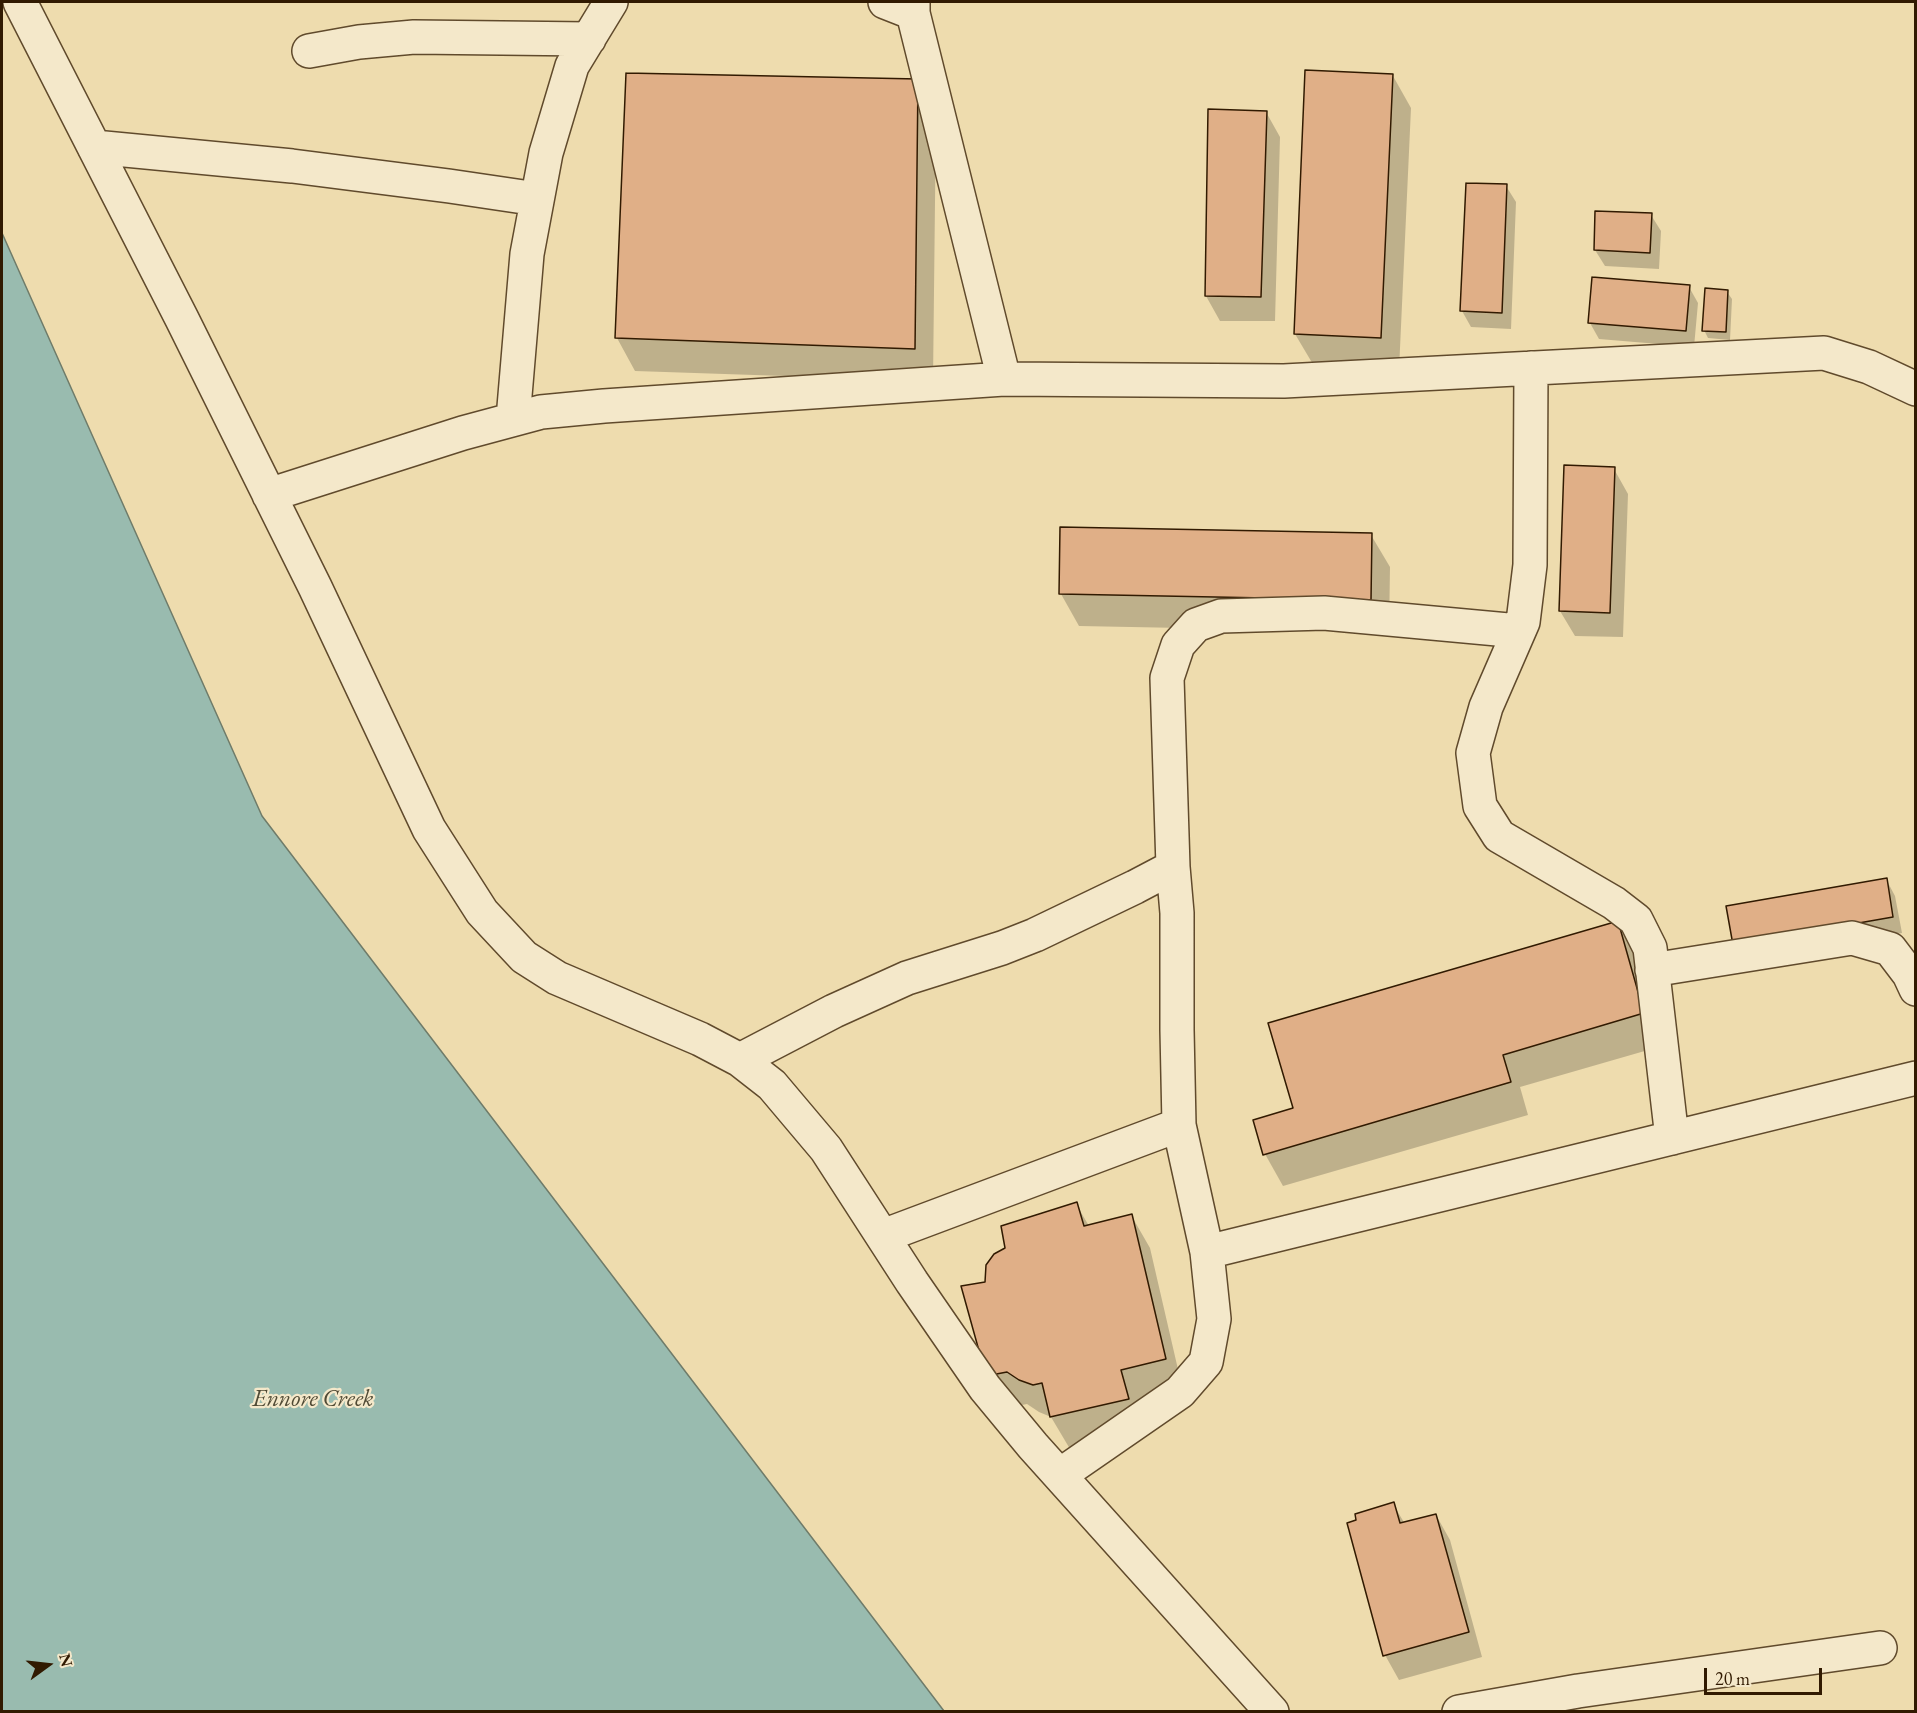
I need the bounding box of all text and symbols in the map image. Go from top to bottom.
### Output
water label: Ennore Creek [253,1385,373,1413]
north arrow [18,1635,78,1695]
text: N [54,1651,78,1669]
scale bar [1707,1656,1826,1694]
text: 20 m [1715,1667,1750,1690]

